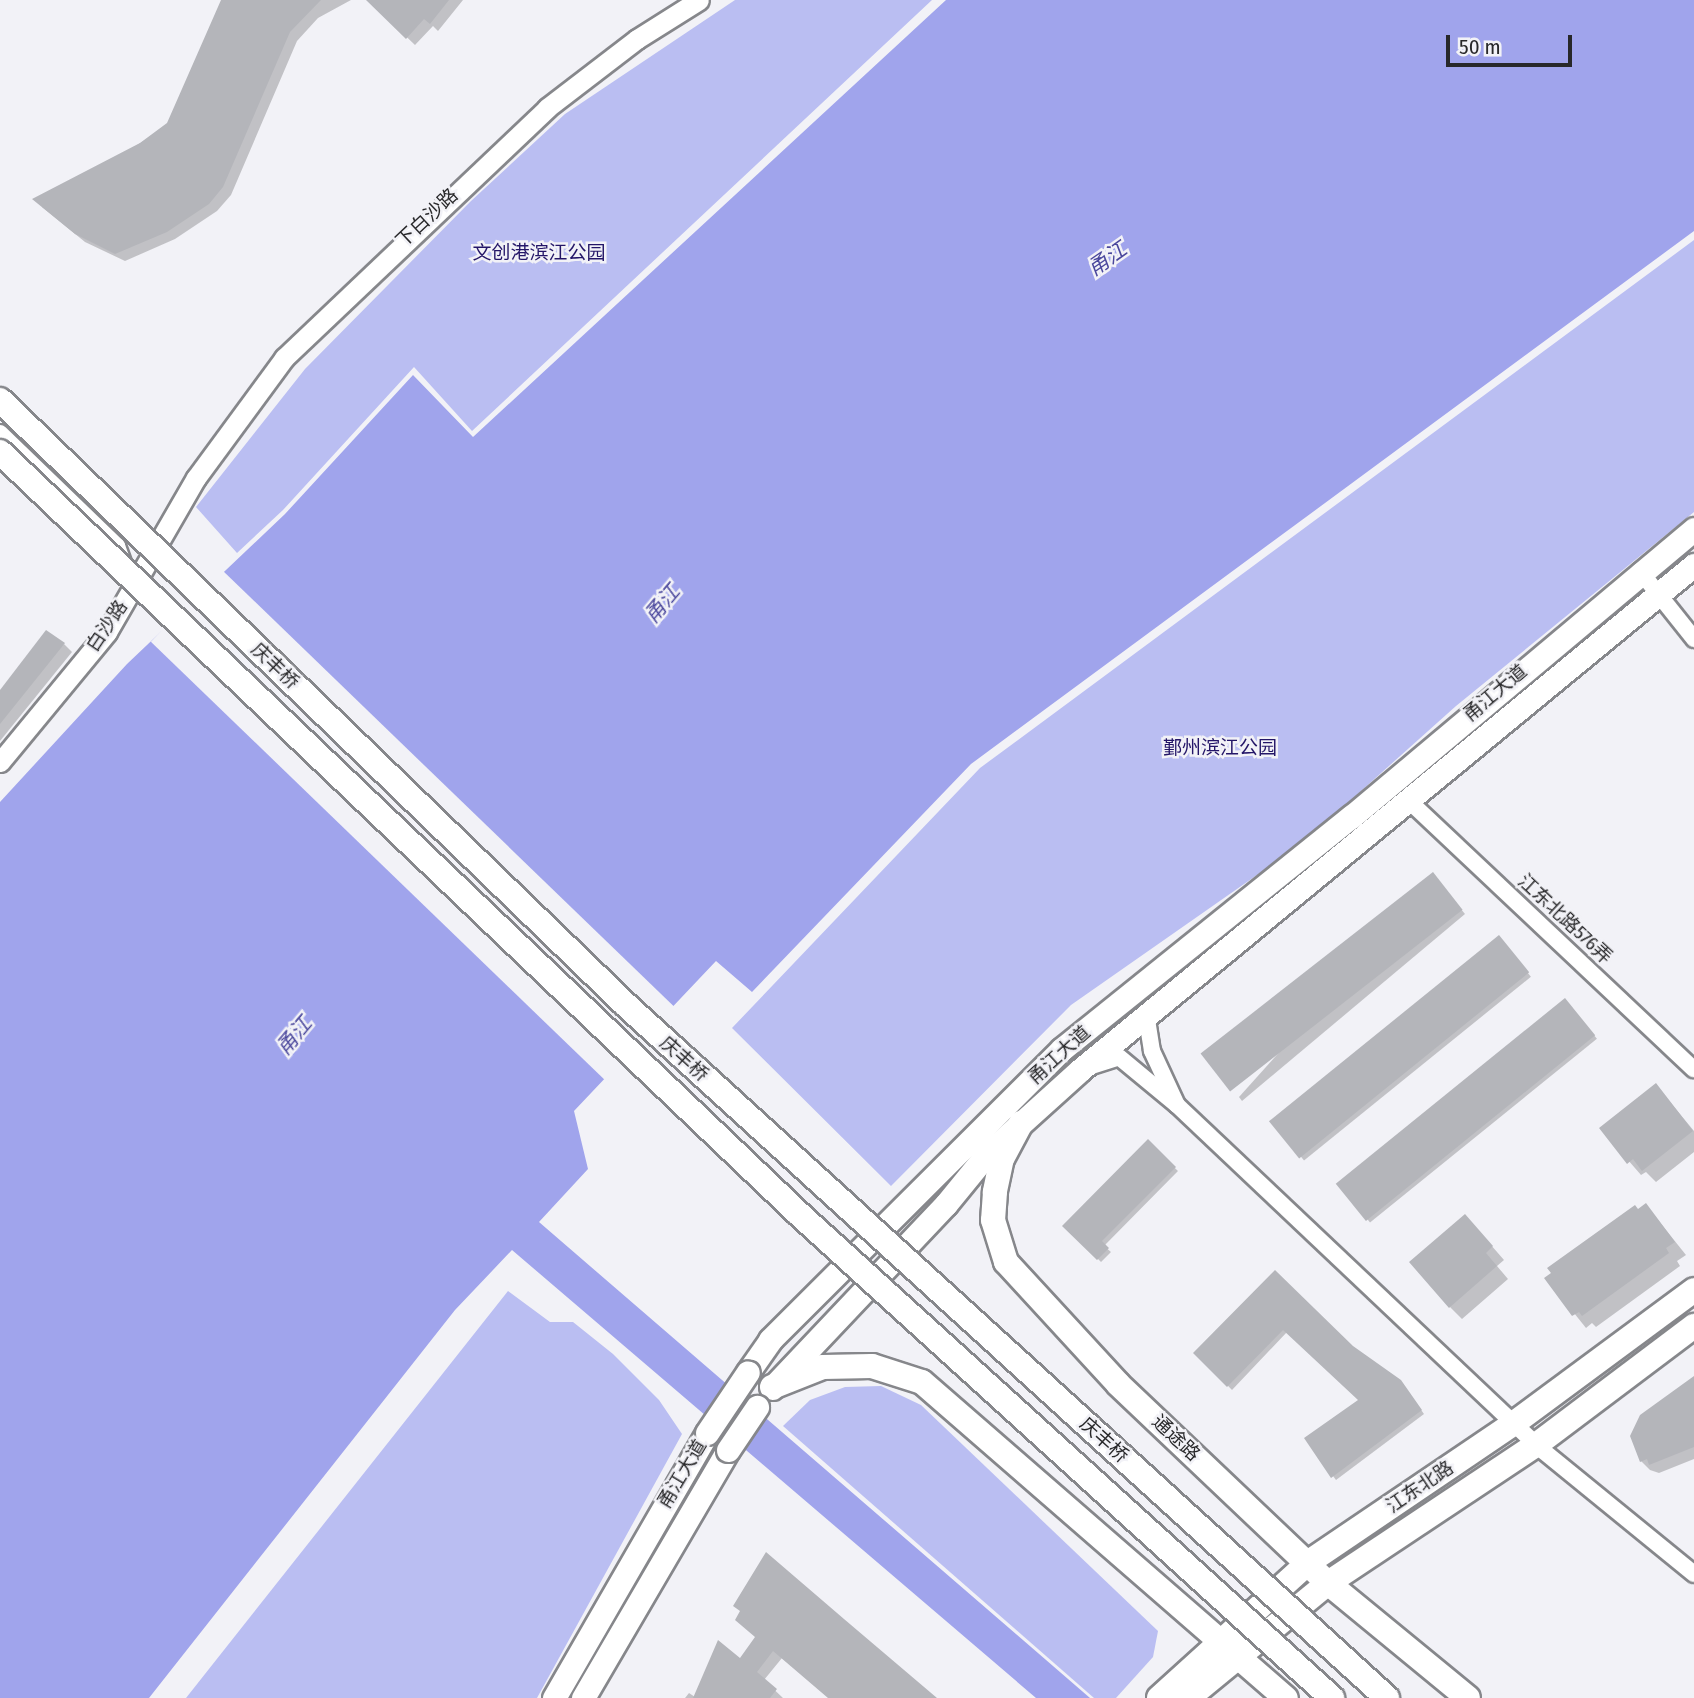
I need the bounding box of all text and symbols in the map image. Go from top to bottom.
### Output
scale bar [1449,21,1575,65]
text: 50 m [1459,34,1501,60]
street label: 下白沙路 [391,184,463,252]
water label: 甬江 [1083,237,1131,281]
park label: 文创港滨江公园 [473,242,605,264]
water label: 甬江 [639,580,685,628]
street label: 白沙路 [82,596,132,656]
street label: 庆丰桥 [247,638,303,694]
street label: 甬江大道 [1459,660,1531,726]
park label: 鄞州滨江公园 [1163,737,1277,759]
street label: 江东北路576弄 [1513,870,1617,968]
water label: 甬江 [271,1012,317,1060]
street label: 甬江大道 [1023,1021,1095,1089]
street label: 庆丰桥 [655,1031,713,1087]
street label: 通途路 [1147,1410,1205,1466]
street label: 庆丰桥 [1075,1412,1133,1468]
street label: 甬江大道 [653,1436,711,1512]
street label: 江东北路 [1382,1456,1458,1518]

